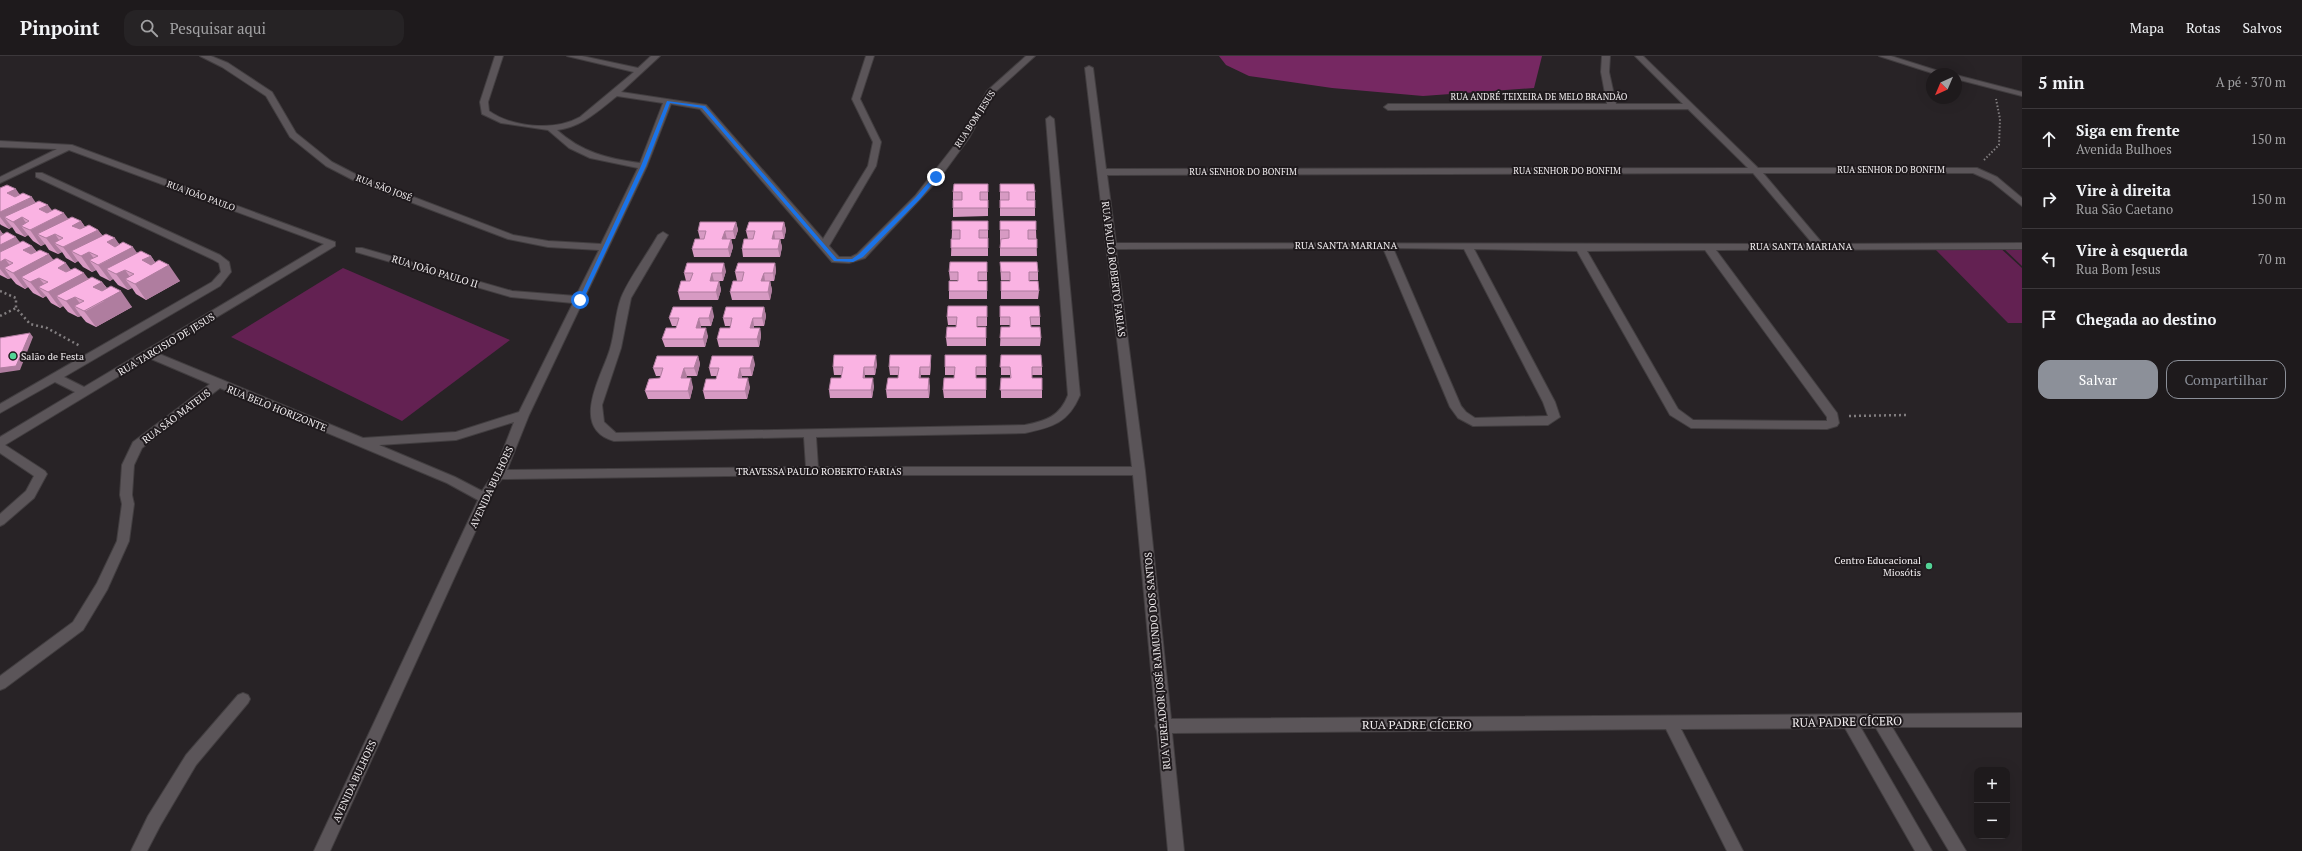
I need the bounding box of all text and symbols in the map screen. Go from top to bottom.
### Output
search box [124,10,404,46]
text: Pinpoint [20,15,100,40]
icon: search [138,17,160,39]
text: Pesquisar aqui [170,18,266,38]
text: Mapa [2130,18,2164,37]
text: Rotas [2186,18,2221,37]
text: Salvos [2243,18,2282,37]
north arrow [1926,68,1962,104]
text: 5 min [2038,71,2085,94]
text: A pé · 370 m [2216,73,2286,91]
street label: RUA BOM JESUS [952,88,998,150]
street label: RUA ANDRÉ TEIXEIRA DE MELO BRANDÃO [1451,91,1628,103]
text: Siga em frente [2076,120,2180,140]
icon: ahead [2038,128,2060,150]
text: 150 m [2251,130,2286,148]
text: Avenida Bulhoes [2076,140,2172,158]
street label: RUA SENHOR DO BONFIM [1837,164,1945,176]
street label: RUA SENHOR DO BONFIM [1513,165,1621,177]
street label: RUA SENHOR DO BONFIM [1189,166,1297,178]
route end [927,168,945,186]
street label: RUA SÃO JOSÉ [354,172,414,204]
street label: RUA JOÃO PAULO [165,178,237,214]
text: Vire à direita [2076,180,2171,200]
icon: right [2038,188,2060,210]
text: 150 m [2251,190,2286,208]
street label: RUA PAULO ROBERTO FARIAS [1099,200,1128,338]
text: Rua São Caetano [2076,200,2173,218]
street label: RUA SANTA MARIANA [1295,239,1397,252]
street label: RUA SANTA MARIANA [1750,240,1852,253]
text: Vire à esquerda [2076,240,2188,260]
icon: left [2038,248,2060,270]
text: 70 m [2258,250,2286,268]
street label: RUA JOÃO PAULO II [390,252,480,291]
text: Rua Bom Jesus [2076,260,2161,278]
route start [571,291,589,309]
icon: arrive [2038,308,2060,330]
text: Chegada ao destino [2076,309,2216,329]
street label: RUA TARCISIO DE JESUS [115,310,217,379]
place label: Salão de Festa [21,350,84,363]
marker: Salão de Festa [8,351,18,361]
button: Salvar [2038,360,2158,399]
button: Compartilhar [2166,360,2286,399]
street label: RUA BELO HORIZONTE [225,383,329,434]
street label: RUA SÃO MATEUS [139,386,213,446]
street label: AVENIDA BULHOES [467,444,516,530]
street label: TRAVESSA PAULO ROBERTO FARIAS [736,465,902,478]
street label: RUA VEREADOR JOSÉ RAIMUNDO DOS SANTOS [1142,552,1173,770]
place label: Centro Educacional Miosótis [1834,554,1921,579]
marker: Centro Educacional Miosótis [1924,561,1934,571]
street label: RUA PADRE CÍCERO [1792,713,1902,730]
street label: RUA PADRE CÍCERO [1362,717,1472,732]
street label: AVENIDA BULHOES [330,738,379,824]
map controls [1974,767,2010,839]
button: + [1974,767,2010,803]
button: − [1974,803,2010,839]

